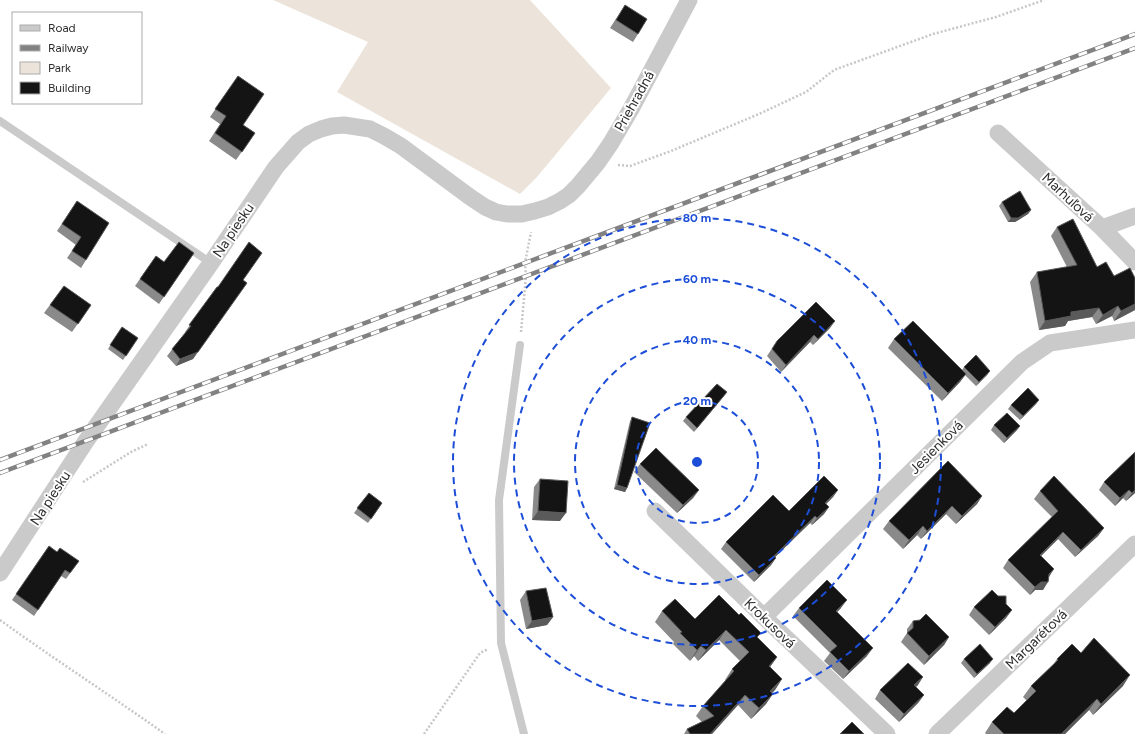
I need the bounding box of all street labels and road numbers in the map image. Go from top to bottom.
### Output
street label: Priehradná [611,68,658,134]
street label: Marhuľová [1038,169,1097,226]
street label: Na piesku [209,200,258,261]
street label: Jesienková [906,417,967,478]
street label: Na piesku [26,468,74,529]
street label: Krokusová [740,595,799,652]
street label: Margarétová [1002,606,1071,673]

